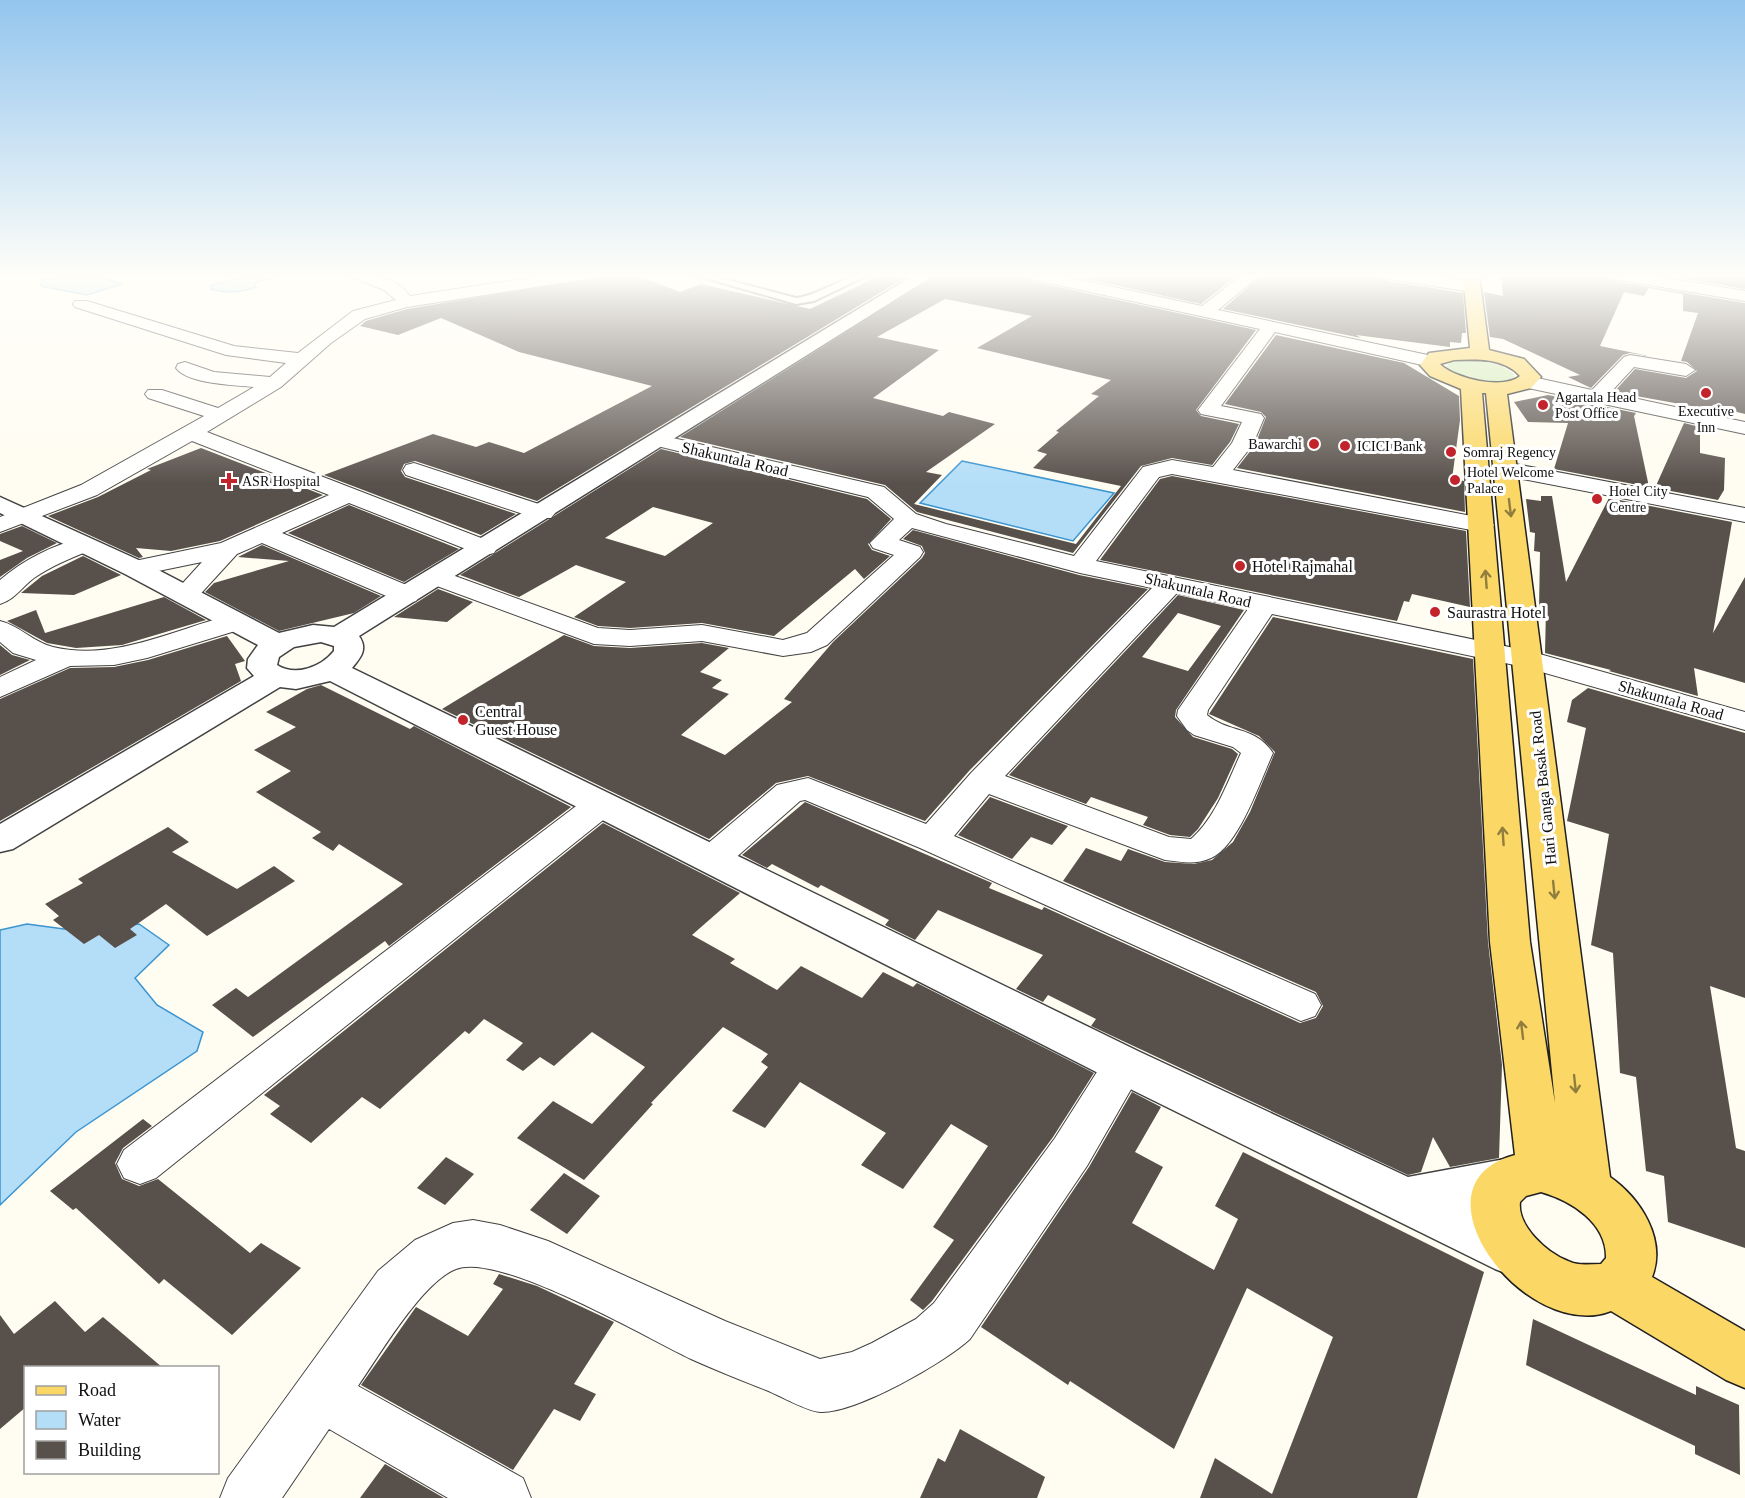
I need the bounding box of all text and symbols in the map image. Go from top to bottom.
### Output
marker: Executive Inn [1699,386,1713,400]
place label: Agartala Head Post Office [1555,390,1636,421]
marker: Agartala Head Post Office [1536,398,1550,412]
place label: Executive Inn [1678,404,1734,435]
place label: Bawarchi [1248,437,1302,452]
marker: Bawarchi [1307,437,1321,451]
street label: Shakuntala Road [680,438,790,480]
marker: ICICI Bank [1338,439,1352,453]
place label: ICICI Bank [1357,439,1423,454]
marker: Somraj Regency [1444,445,1458,459]
place label: Somraj Regency [1463,445,1556,460]
place label: Hotel Welcome Palace [1467,465,1554,496]
marker: ASR Hospital [220,472,238,490]
marker: Hotel Welcome Palace [1448,473,1462,487]
place label: ASR Hospital [242,474,320,489]
place label: Hotel City Centre [1609,484,1668,515]
marker: Hotel City Centre [1590,492,1604,506]
one-way arrow [1504,498,1515,518]
place label: Hotel Rajmahal [1252,558,1353,576]
marker: Hotel Rajmahal [1233,559,1247,573]
street label: Shakuntala Road [1143,569,1253,611]
one-way arrow [1480,569,1491,589]
place label: Saurastra Hotel [1447,604,1547,621]
marker: Saurastra Hotel [1428,605,1442,619]
street label: Shakuntala Road [1616,677,1726,723]
place label: Central Guest House [475,703,557,738]
street label: Hari Ganga Basak Road [1526,710,1561,866]
marker: Central Guest House [456,713,470,727]
one-way arrow [1498,827,1509,846]
one-way arrow [1549,879,1560,899]
one-way arrow [1516,1021,1527,1040]
one-way arrow [1570,1073,1581,1093]
legend [24,1366,219,1474]
text: Road [78,1380,116,1400]
text: Water [78,1410,121,1430]
text: Building [78,1440,141,1460]

